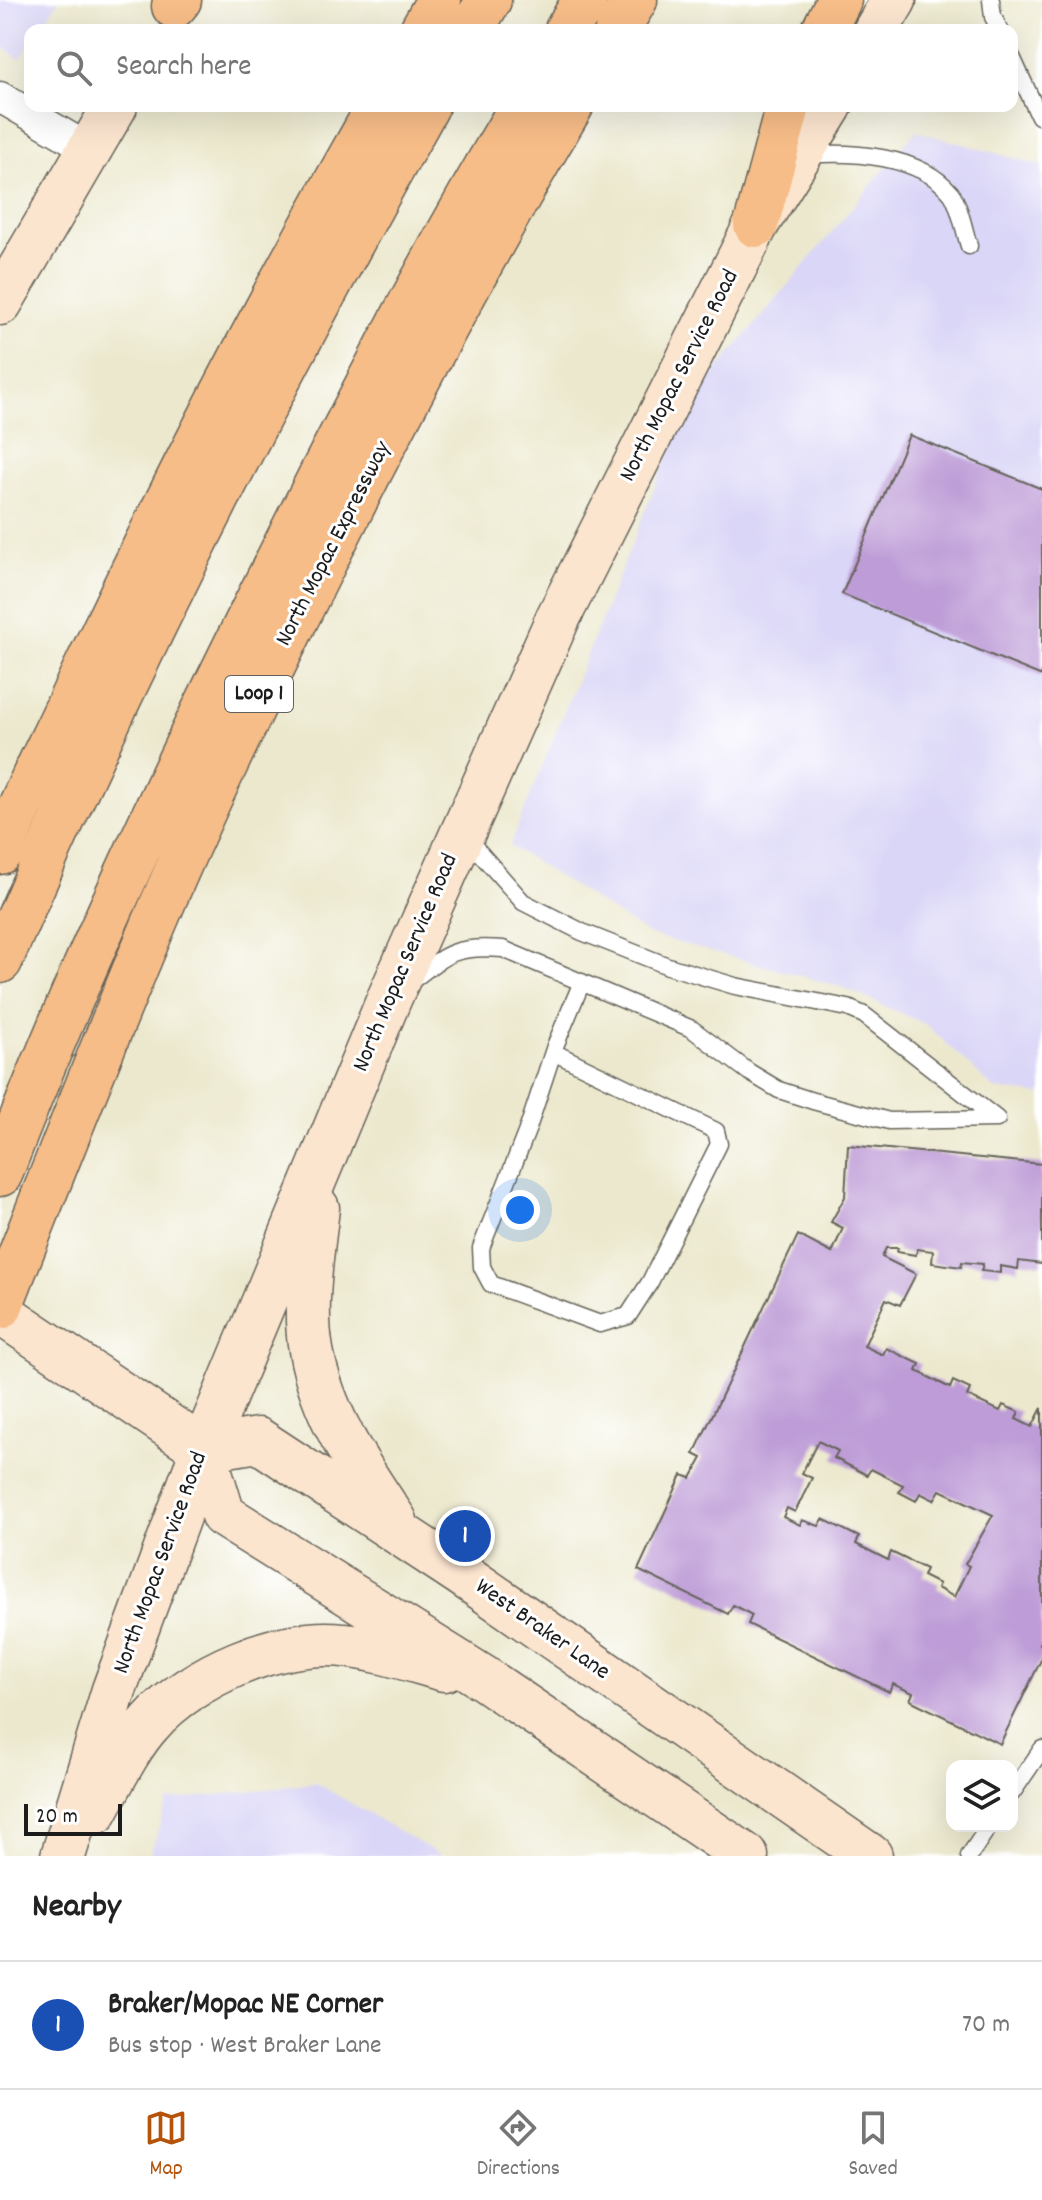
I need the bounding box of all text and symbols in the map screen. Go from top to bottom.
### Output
search box [24,24,1018,112]
icon: search [52,46,96,90]
text: Search here [116,47,252,90]
street label: North Mopac Service Road [612,264,748,488]
street label: North Mopac Expressway [268,434,401,652]
road number: Loop 1 [225,676,293,712]
street label: North Mopac Service Road [345,849,467,1077]
your location [500,1190,540,1230]
street label: North Mopac Service Road [105,1447,217,1679]
pin: 1 [439,1506,491,1566]
street label: West Braker Lane [468,1571,616,1689]
map controls [946,1760,1018,1832]
button: layers [946,1760,1018,1832]
scale bar [24,1800,122,1836]
text: 20 m [36,1802,78,1833]
text: Nearby [32,1884,121,1933]
text: Braker/Mopac NE Corner [108,1985,383,2028]
text: 1 [55,2007,61,2044]
text: 70 m [962,2007,1010,2044]
text: Bus stop · West Braker Lane [108,2028,381,2065]
tab: Map [144,2106,188,2185]
tab: Directions [477,2106,560,2185]
tab: Saved [849,2106,898,2185]

